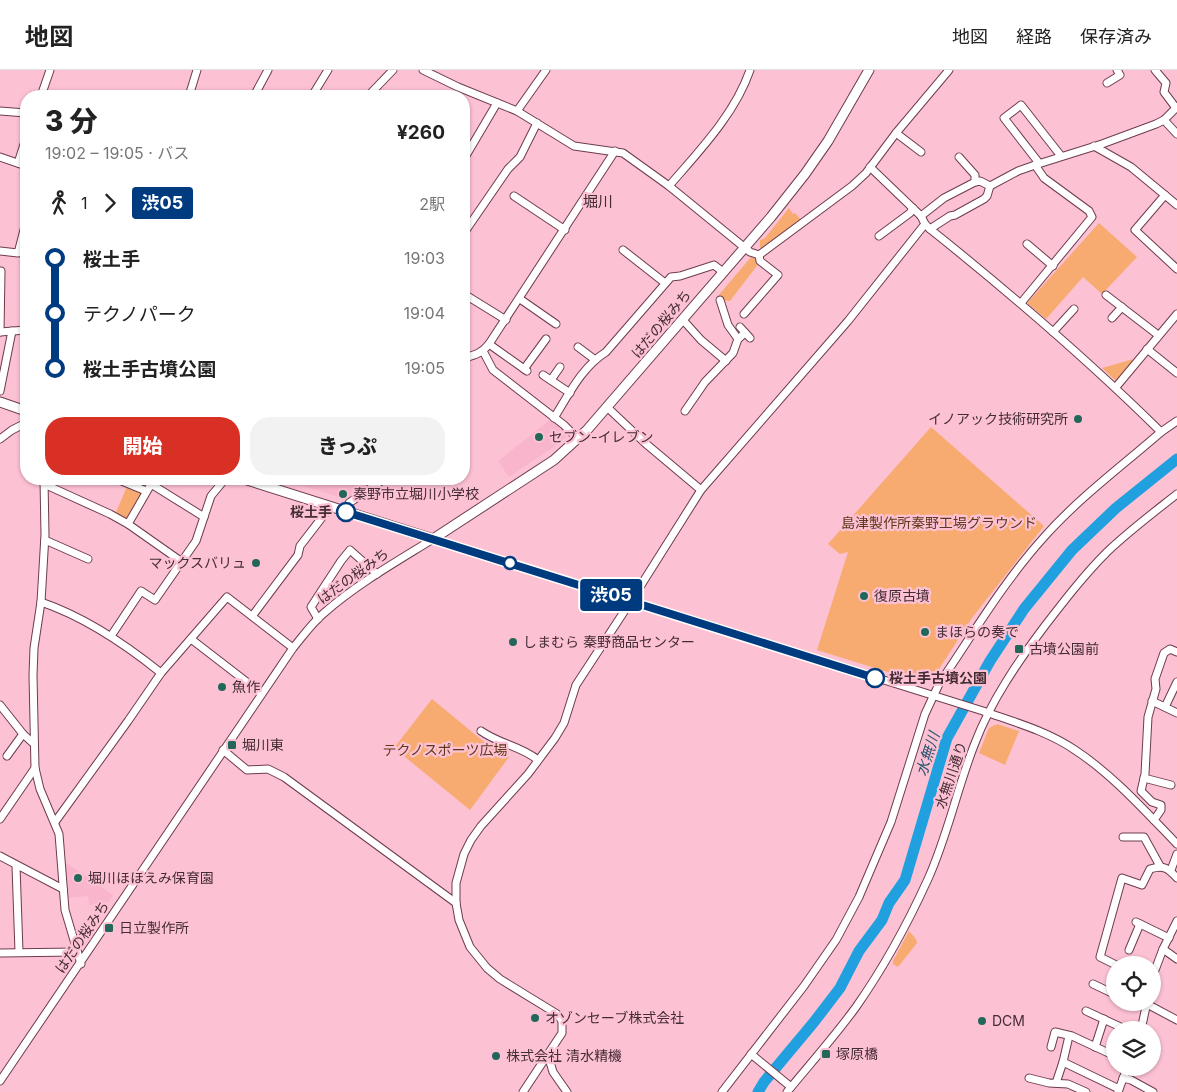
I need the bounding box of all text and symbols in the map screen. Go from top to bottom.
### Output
text: 地図 [25,22,73,51]
text: 地図 [952,26,988,47]
text: 経路 [1016,26,1052,47]
text: 保存済み [1080,26,1152,47]
text: 3 分 [45,104,98,138]
text: ¥260 [397,121,445,144]
text: 19:02 – 19:05 · バス [45,143,189,163]
icon: walk [45,189,73,217]
icon: forward [96,189,124,217]
text: 渋05 [142,192,183,213]
district label: 堀川 [583,192,613,211]
text: 1 [81,193,88,213]
text: 2駅 [419,194,445,214]
text: 桜土手 [83,248,140,271]
text: 19:03 [404,248,445,268]
street label: はだの桜みち [627,286,694,361]
text: テクノパーク [83,303,196,326]
text: 19:04 [404,303,445,323]
text: 桜土手古墳公園 [83,358,216,381]
text: 19:05 [404,358,445,378]
place label: イノアック技術研究所 [928,410,1068,427]
marker: イノアック技術研究所 [1072,413,1084,425]
button: 開始 [45,417,240,475]
button: きっぷ [250,417,445,475]
place label: セブン-イレブン [549,428,653,445]
marker: セブン-イレブン [533,431,545,443]
place label: 秦野市立堀川小学校 [353,485,479,502]
marker: 秦野市立堀川小学校 [337,488,349,500]
marker: 桜土手 [336,502,356,522]
place label: 桜土手 [290,503,332,520]
park label: 島津製作所秦野工場グラウンド [841,514,1037,531]
street label: はだの桜みち [314,544,392,607]
place label: マックスバリュ [148,554,246,571]
unlabelled marker [503,556,517,570]
marker: マックスバリュ [250,557,262,569]
line badge: 渋05 [582,579,640,611]
text: 渋05 [590,584,632,605]
place label: 復原古墳 [874,587,930,604]
marker: 復原古墳 [858,590,870,602]
place label: まほらの奏で [935,623,1019,640]
marker: まほらの奏で [919,626,931,638]
place label: しまむら 秦野商品センター [523,633,695,650]
marker: しまむら 秦野商品センター [507,636,519,648]
place label: 古墳公園前 [1029,640,1099,657]
marker: 古墳公園前 [1013,643,1025,655]
marker: 桜土手古墳公園 [865,668,885,688]
place label: 桜土手古墳公園 [889,669,987,686]
place label: 魚作 [232,678,260,695]
marker: 魚作 [216,681,228,693]
water label: 水無川 [912,728,944,778]
place label: 堀川東 [242,736,284,753]
marker: 堀川東 [226,739,238,751]
street label: 水無川通り [931,739,970,811]
park label: テクノスポーツ広場 [383,741,507,758]
place label: 堀川ほほえみ保育園 [88,869,214,886]
marker: 堀川ほほえみ保育園 [72,872,84,884]
street label: はだの桜みち [51,897,112,976]
place label: 日立製作所 [119,919,189,936]
marker: 日立製作所 [103,922,115,934]
map controls [1106,956,1161,1076]
button: locate [1106,956,1161,1011]
place label: オゾンセーブ株式会社 [545,1009,684,1026]
marker: オゾンセーブ株式会社 [529,1012,541,1024]
place label: DCM [992,1012,1025,1029]
marker: DCM [976,1015,988,1027]
button: layers [1106,1021,1161,1076]
place label: 塚原橋 [836,1045,878,1062]
place label: 株式会社 清水精機 [506,1047,622,1064]
marker: 塚原橋 [820,1048,832,1060]
marker: 株式会社 清水精機 [490,1050,502,1062]

